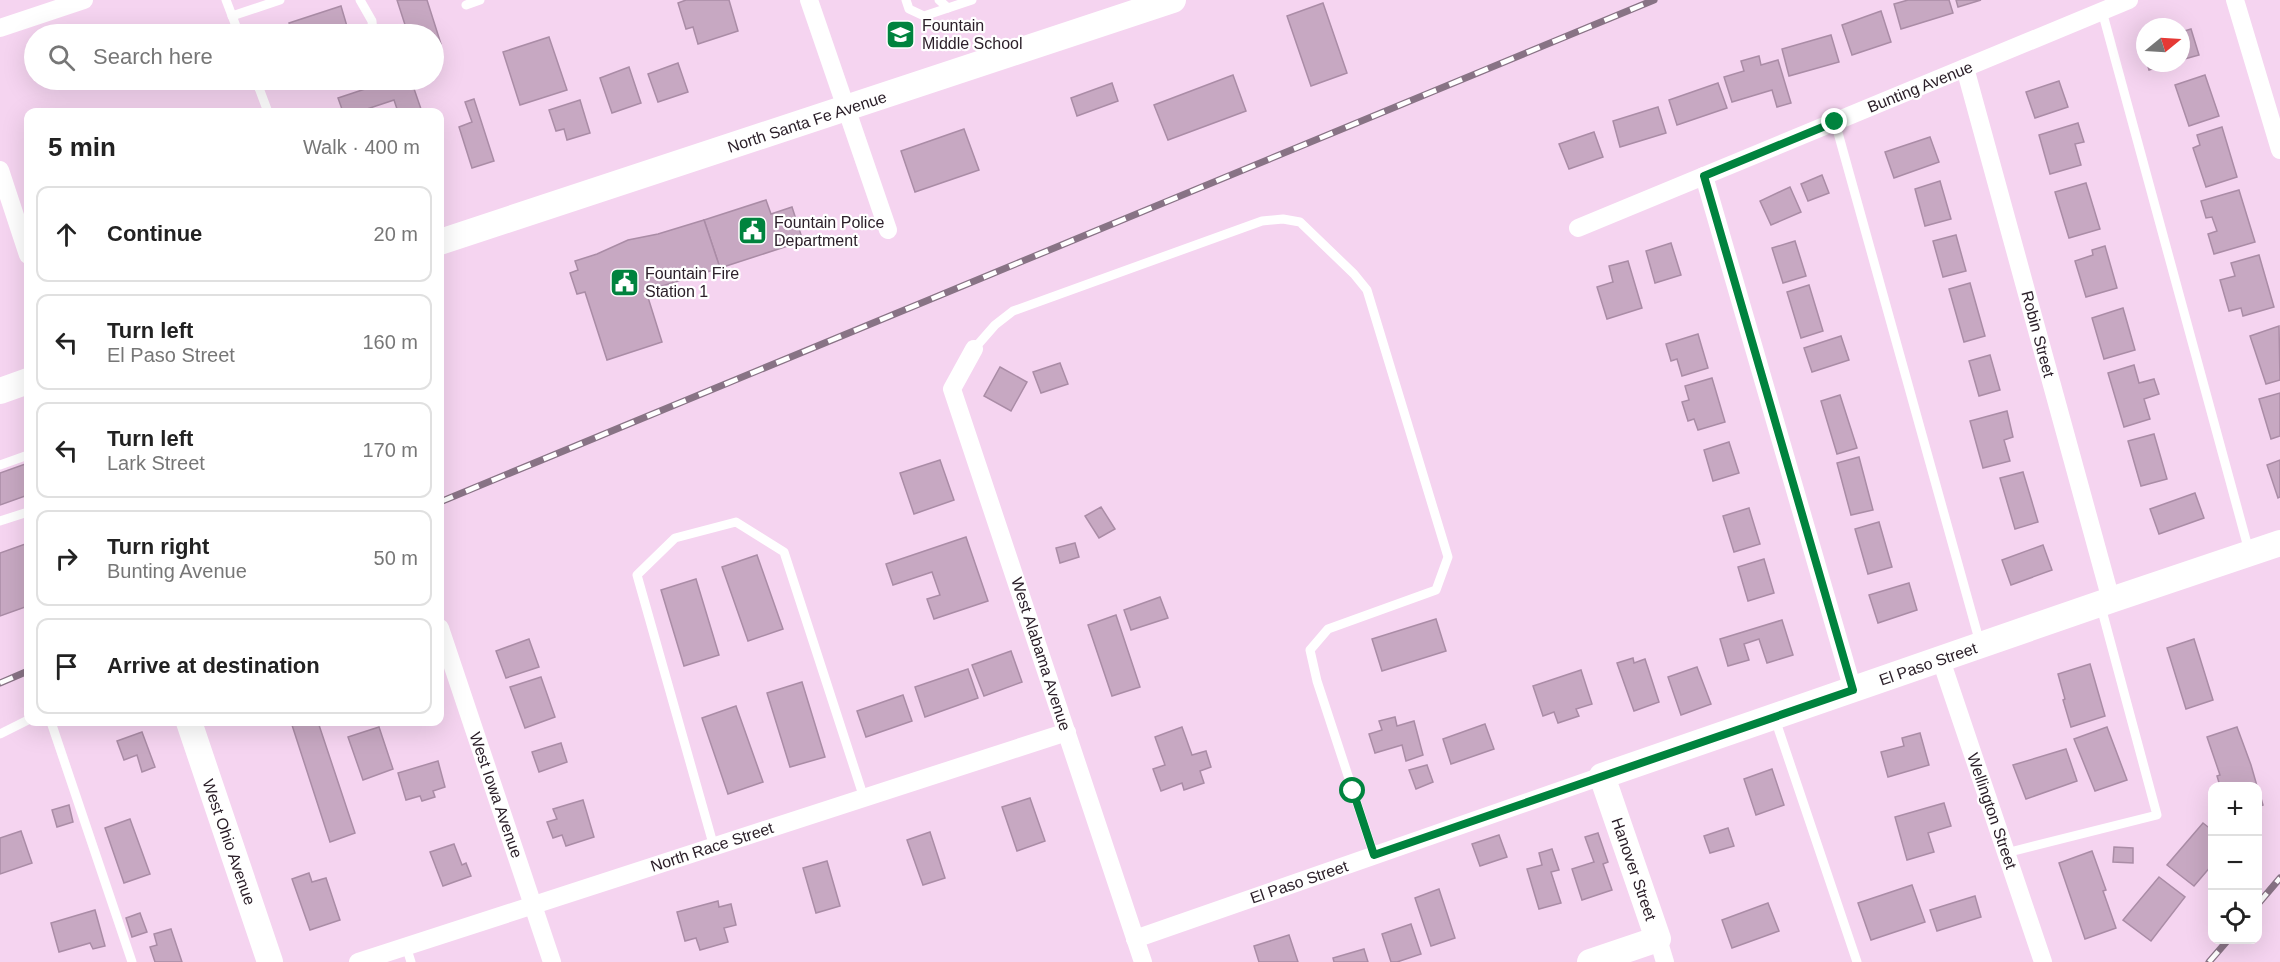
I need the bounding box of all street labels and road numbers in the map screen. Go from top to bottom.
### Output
street label: Bunting Avenue [1865,58,1975,116]
street label: North Santa Fe Avenue [725,88,889,156]
street label: Robin Street [2018,289,2058,380]
street label: West Alabama Avenue [1008,575,1074,733]
street label: El Paso Street [1877,639,1980,689]
street label: West Iowa Avenue [466,730,526,860]
street label: Wellington Street [1964,751,2020,872]
street label: West Ohio Avenue [199,777,259,907]
street label: Hanover Street [1608,815,1660,923]
street label: North Race Street [648,819,776,875]
street label: El Paso Street [1248,857,1351,907]

